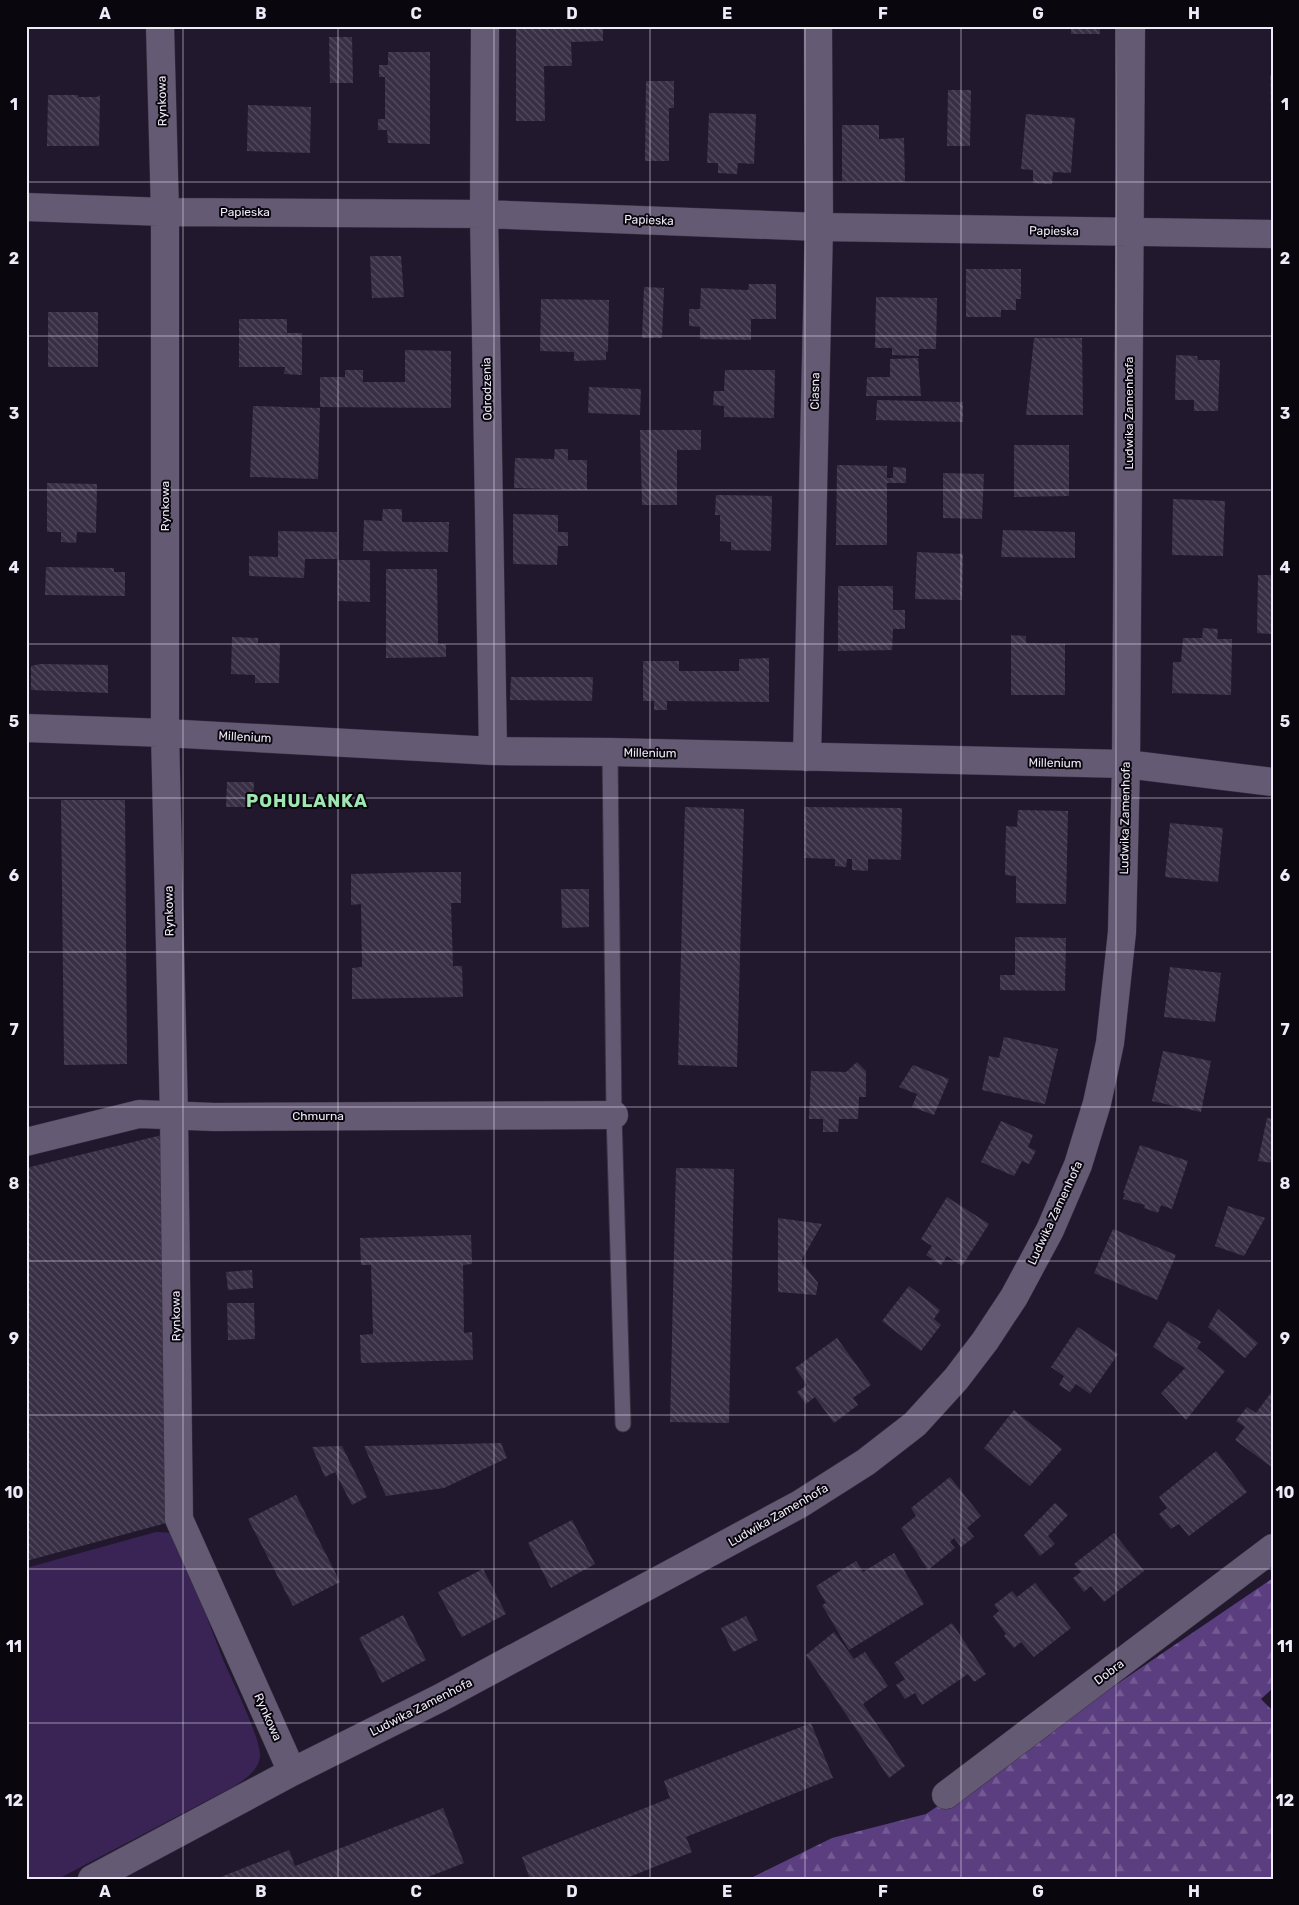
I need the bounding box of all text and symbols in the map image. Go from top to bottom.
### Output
text: A [99,4,111,23]
text: B [255,4,267,23]
text: C [410,4,422,23]
text: D [566,4,578,23]
text: E [722,4,732,23]
text: F [878,4,888,23]
text: G [1032,4,1044,23]
text: H [1188,4,1200,23]
street label: Rynkowa [155,76,169,126]
text: 1 [10,95,18,114]
text: 1 [1281,95,1289,114]
street label: Papieska [220,205,270,219]
street label: Papieska [624,212,674,228]
street label: Papieska [1029,224,1079,238]
text: 2 [9,249,19,268]
text: 2 [1280,249,1290,268]
street label: Odrodzenia [479,357,495,421]
street label: Ludwika Zamenhofa [1122,357,1136,469]
street label: Ciasna [808,372,822,410]
text: 3 [9,404,19,423]
text: 3 [1280,404,1290,423]
street label: Rynkowa [158,481,172,531]
text: 4 [9,558,20,577]
text: 4 [1280,558,1291,577]
text: 5 [9,712,19,731]
text: 5 [1280,712,1290,731]
street label: Millenium [218,729,272,745]
street label: Millenium [623,746,677,760]
street label: Millenium [1028,756,1082,770]
street label: Ludwika Zamenhofa [1117,761,1133,875]
district label: POHULANKA [246,790,368,812]
text: 6 [9,866,19,885]
text: 6 [1280,866,1290,885]
street label: Rynkowa [162,886,176,936]
text: 7 [9,1020,19,1039]
text: 7 [1280,1020,1290,1039]
street label: Chmurna [292,1109,344,1123]
street label: Ludwika Zamenhofa [1025,1159,1085,1267]
text: 8 [9,1174,20,1193]
text: 8 [1280,1174,1291,1193]
street label: Rynkowa [169,1291,183,1341]
text: 9 [9,1329,19,1348]
text: 9 [1280,1329,1290,1348]
street label: Ludwika Zamenhofa [726,1481,830,1549]
text: 10 [5,1483,24,1502]
text: 10 [1276,1483,1295,1502]
text: 11 [6,1637,22,1656]
text: 11 [1277,1637,1293,1656]
street label: Dobra [1091,1656,1127,1688]
street label: Ludwika Zamenhofa [368,1675,474,1739]
street label: Rynkowa [251,1691,285,1743]
text: 12 [5,1791,23,1810]
text: 12 [1276,1791,1294,1810]
text: A [99,1882,111,1901]
text: B [255,1882,267,1901]
text: C [410,1882,422,1901]
text: D [566,1882,578,1901]
text: E [722,1882,732,1901]
text: F [878,1882,888,1901]
text: G [1032,1882,1044,1901]
text: H [1188,1882,1200,1901]

